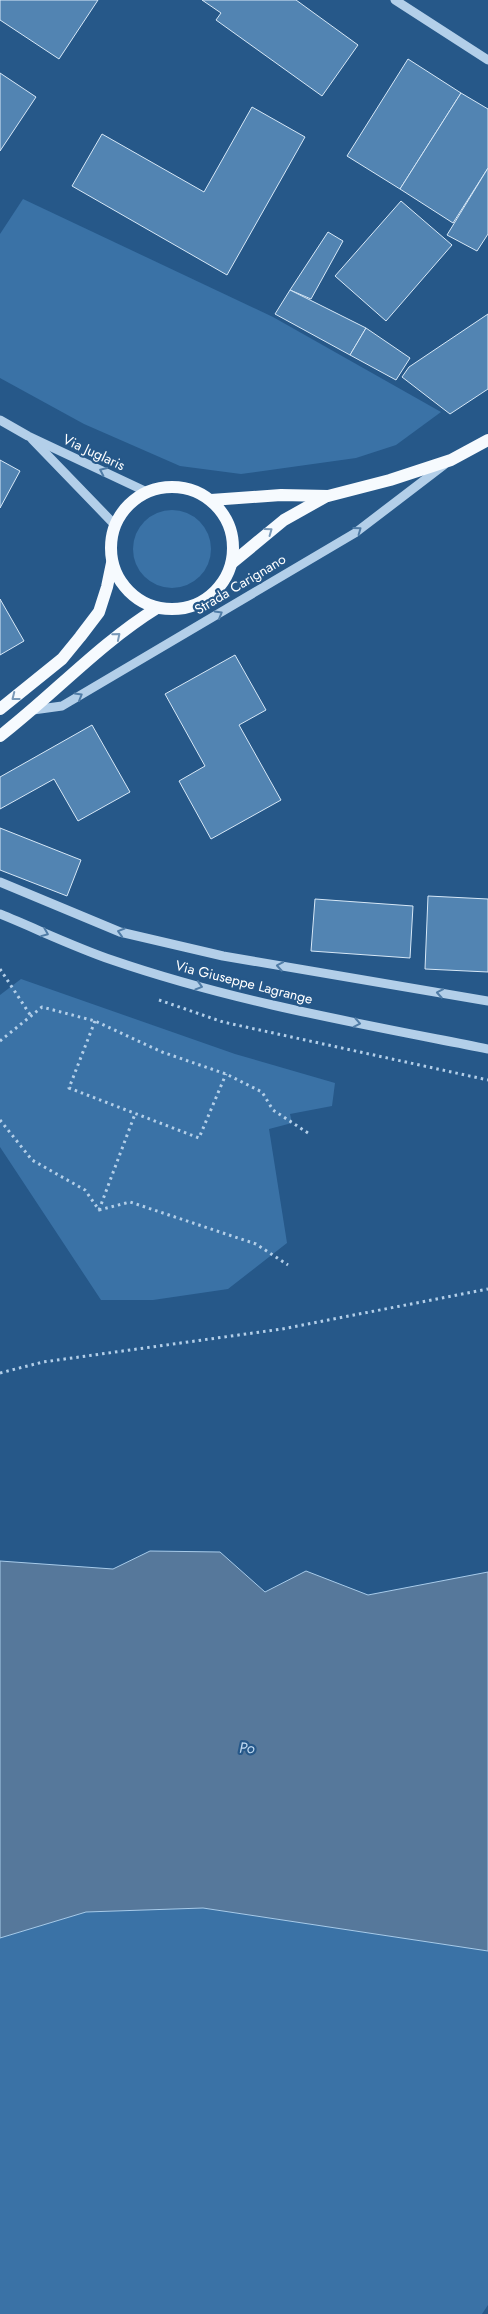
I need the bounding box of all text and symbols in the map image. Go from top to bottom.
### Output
street label: Via Juglaris [60,429,129,475]
one-way arrow [99,467,108,478]
one-way arrow [352,528,361,536]
one-way arrow [263,529,272,537]
street label: Strada Carignano [191,549,290,619]
one-way arrow [213,610,222,620]
one-way arrow [111,632,120,641]
one-way arrow [12,692,21,700]
one-way arrow [73,693,82,703]
one-way arrow [40,926,49,937]
one-way arrow [117,928,126,938]
street label: Via Giuseppe Lagrange [173,955,315,1009]
one-way arrow [275,961,283,972]
one-way arrow [194,980,202,990]
one-way arrow [436,988,444,999]
one-way arrow [352,1017,361,1027]
water label: Po [239,1737,255,1759]

